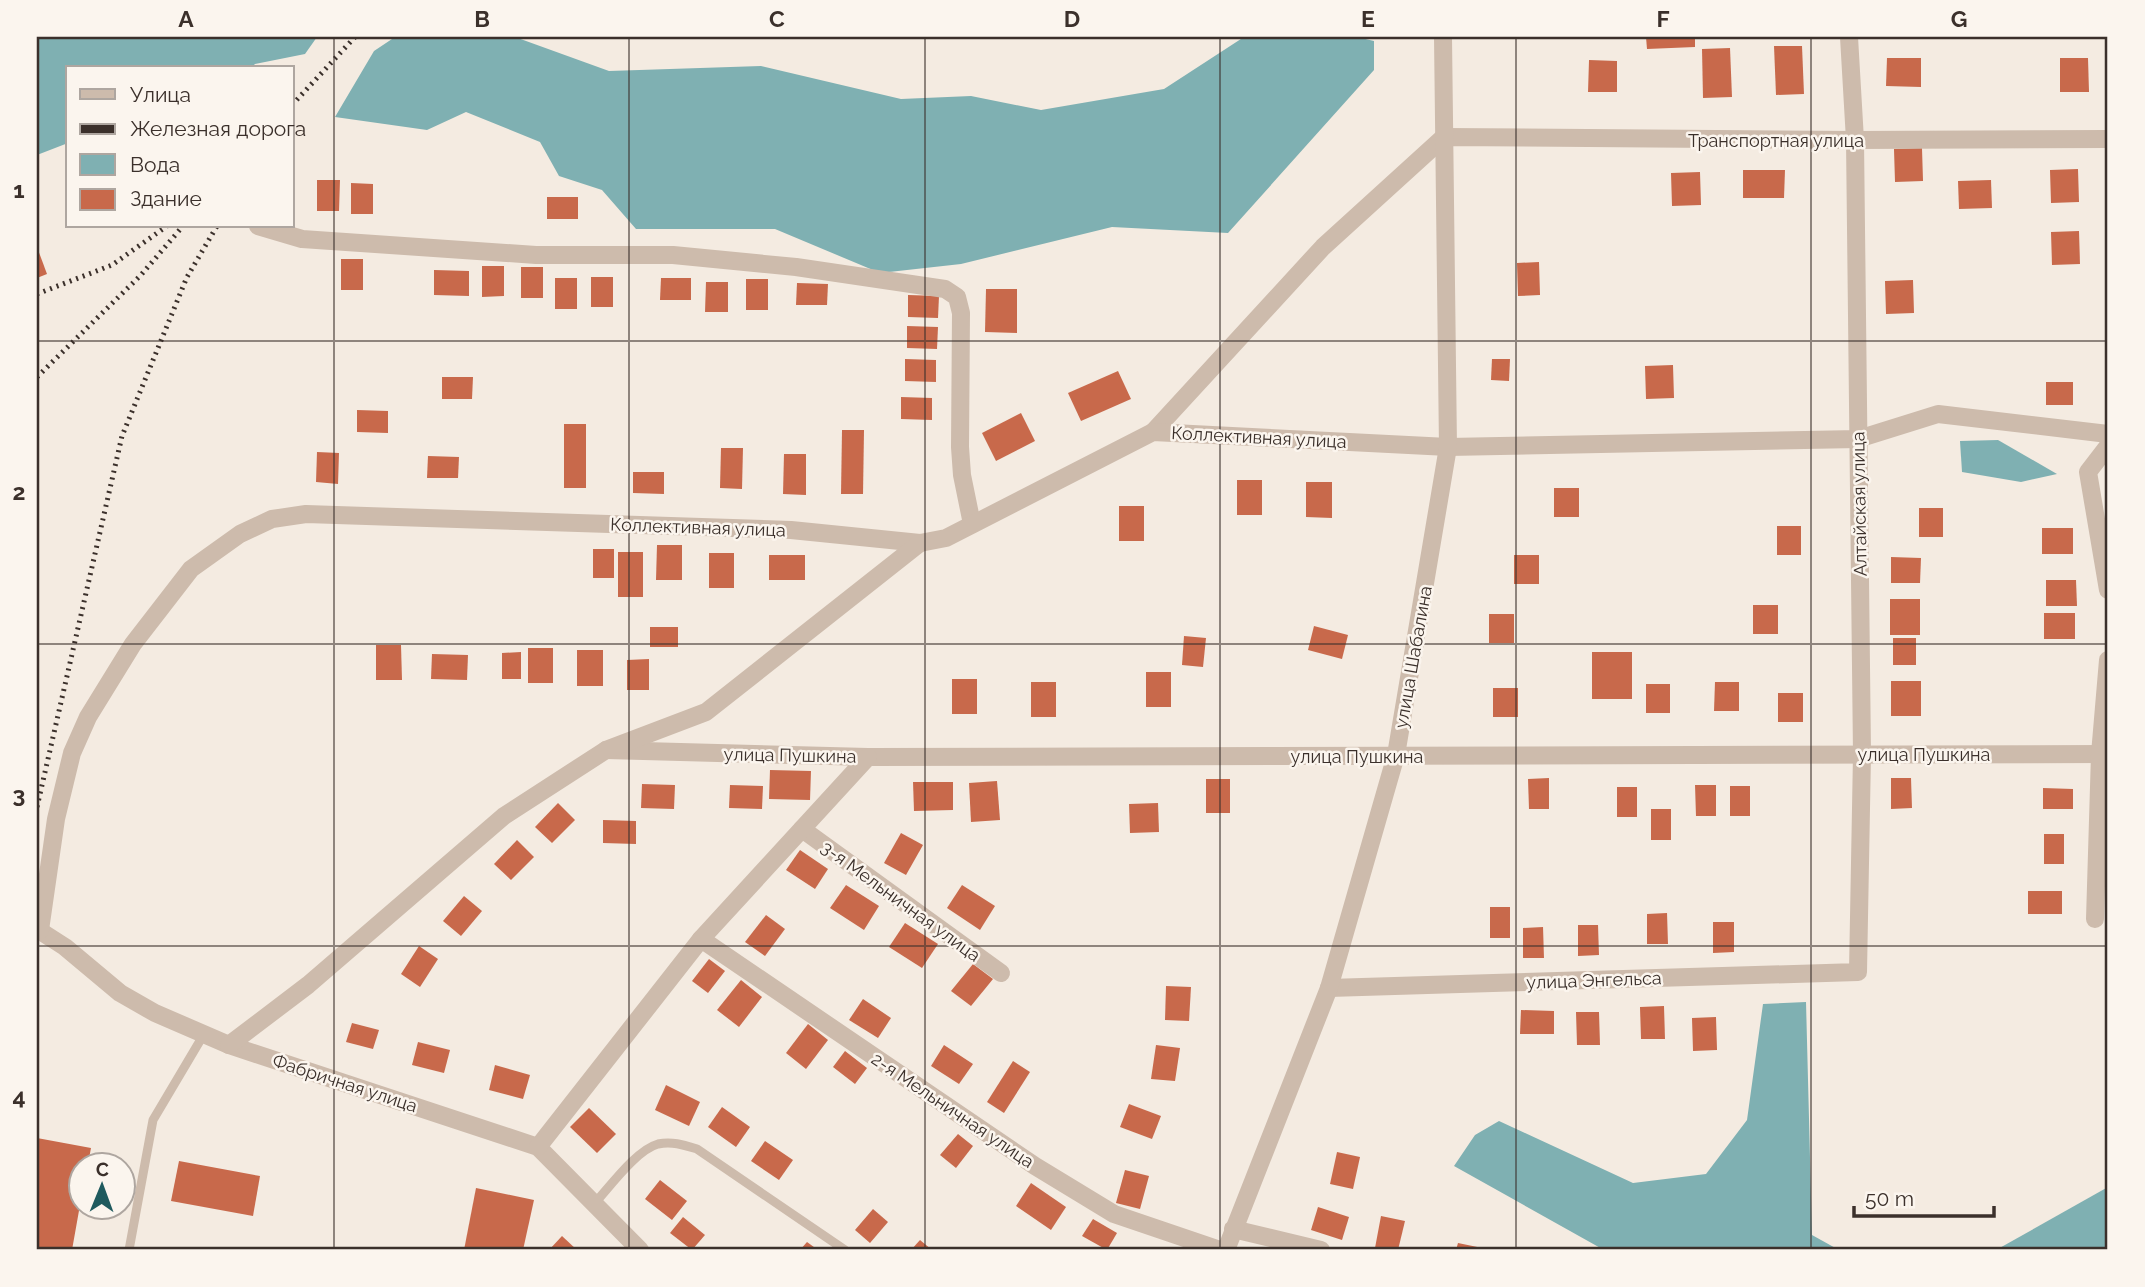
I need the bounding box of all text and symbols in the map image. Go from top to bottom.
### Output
text: A [178,5,194,32]
text: B [474,5,490,32]
text: C [769,5,785,32]
text: D [1064,5,1080,32]
text: E [1361,5,1375,32]
text: F [1656,5,1670,32]
text: G [1951,5,1967,32]
legend [66,66,294,228]
text: Улица [130,82,191,107]
text: Железная дорога [130,116,306,141]
street label: Транспортная улица [1688,130,1864,151]
text: Вода [130,152,180,177]
text: 1 [13,176,25,203]
text: Здание [130,186,202,211]
street label: Коллективная улица [1171,422,1347,452]
street label: Алтайская улица [1847,431,1871,577]
text: 2 [13,478,25,505]
street label: Коллективная улица [610,513,786,541]
street label: улица Шабалина [1390,584,1436,730]
street label: улица Пушкина [723,743,857,767]
street label: улица Пушкина [1858,744,1990,765]
street label: улица Пушкина [1291,746,1423,767]
text: 3 [13,781,25,808]
street label: 3-я Мельничная улица [817,836,985,966]
street label: улица Энгельса [1526,967,1662,993]
street label: 2-я Мельничная улица [868,1048,1038,1172]
street label: Фабричная улица [270,1050,420,1116]
text: 4 [12,1083,26,1110]
north arrow [66,1150,136,1220]
text: С [96,1158,109,1180]
scale bar [1854,1175,1994,1219]
text: 50 m [1865,1186,1914,1211]

